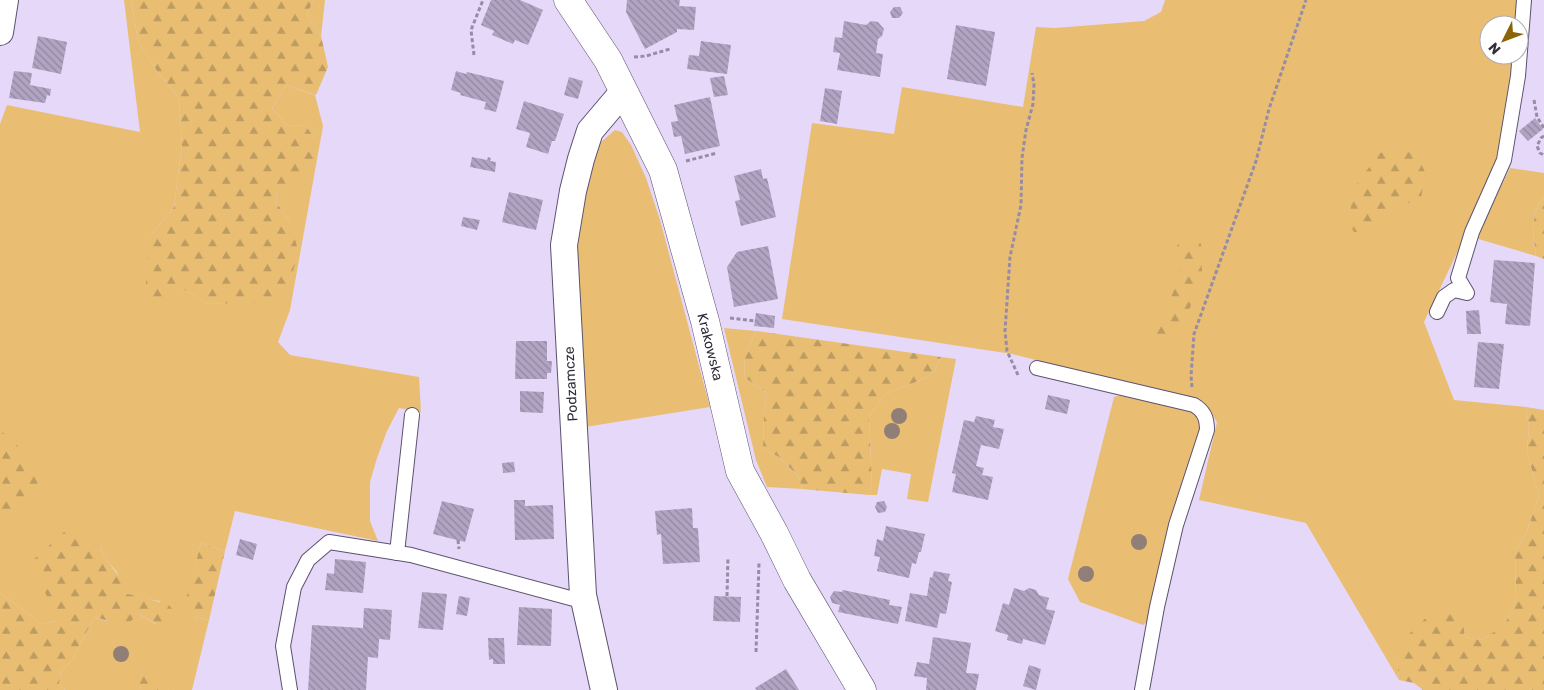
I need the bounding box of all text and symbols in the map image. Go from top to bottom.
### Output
north arrow [1479,15,1529,65]
text: N [1485,39,1504,58]
street label: Krakowska [693,311,727,383]
street label: Podzamcze [561,346,581,422]

